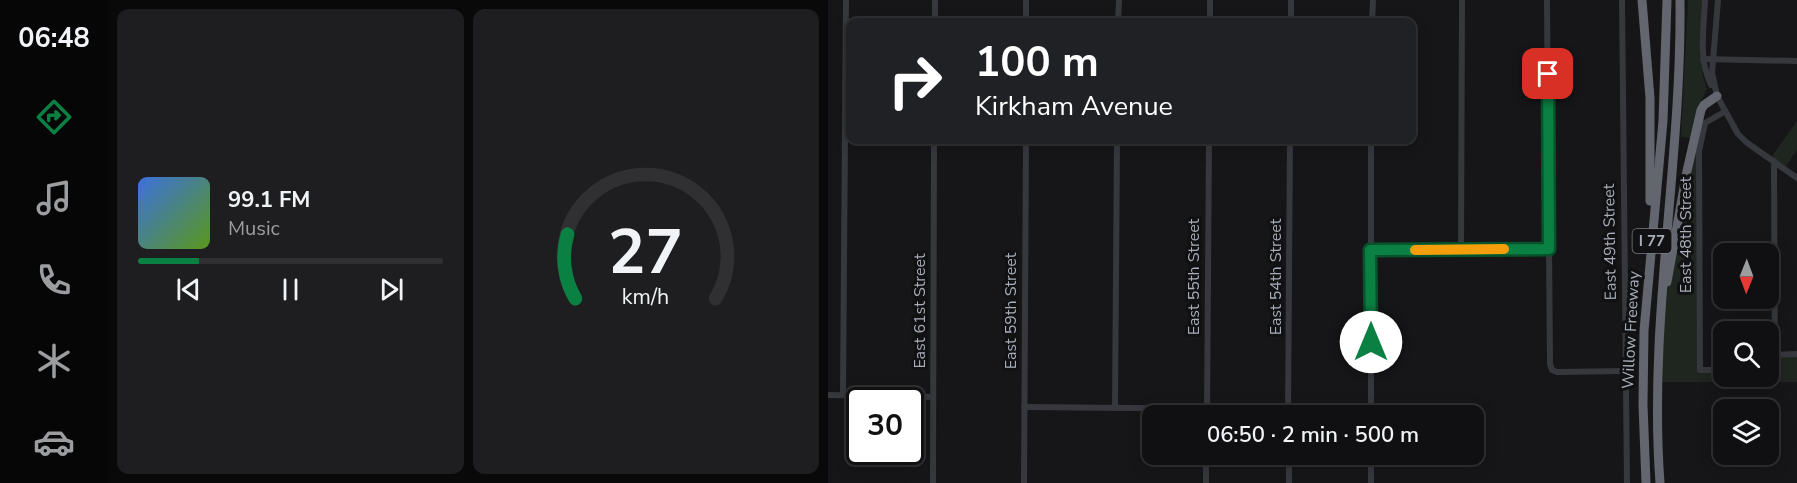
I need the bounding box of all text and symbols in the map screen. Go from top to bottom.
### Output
text: 06:48 [18,20,90,57]
text: 100 m [975,34,1099,91]
icon: right [876,42,954,120]
pin [1522,48,1573,99]
icon: arrive [1531,57,1564,90]
text: Kirkham Avenue [975,88,1173,125]
icon: directions [33,96,75,138]
street label: East 48th Street [1675,176,1697,293]
icon: music [33,177,75,219]
street label: East 49th Street [1598,183,1622,301]
text: 99.1 FM [228,185,310,215]
text: 27 [608,210,683,295]
text: Music [228,215,280,242]
street label: East 55th Street [1183,218,1205,335]
street label: East 54th Street [1265,218,1287,335]
road number: I 77 [1632,229,1672,253]
north arrow [1713,243,1779,309]
map controls [1713,243,1779,465]
street label: East 59th Street [1000,252,1022,369]
street label: East 61st Street [909,253,931,369]
icon: phone [33,259,75,301]
street label: Willow Freeway [1617,270,1645,390]
icon: previous [172,273,205,306]
icon: pause [274,273,307,306]
icon: next [375,273,408,306]
text: km/h [622,282,669,312]
position arrow [1339,310,1403,374]
button: search [1713,321,1779,387]
icon: climate [33,340,75,382]
speed limit sign: 30 [846,387,924,465]
button: layers [1713,399,1779,465]
text: 06:50 · 2 min · 500 m [1207,420,1419,450]
icon: car [33,421,75,463]

